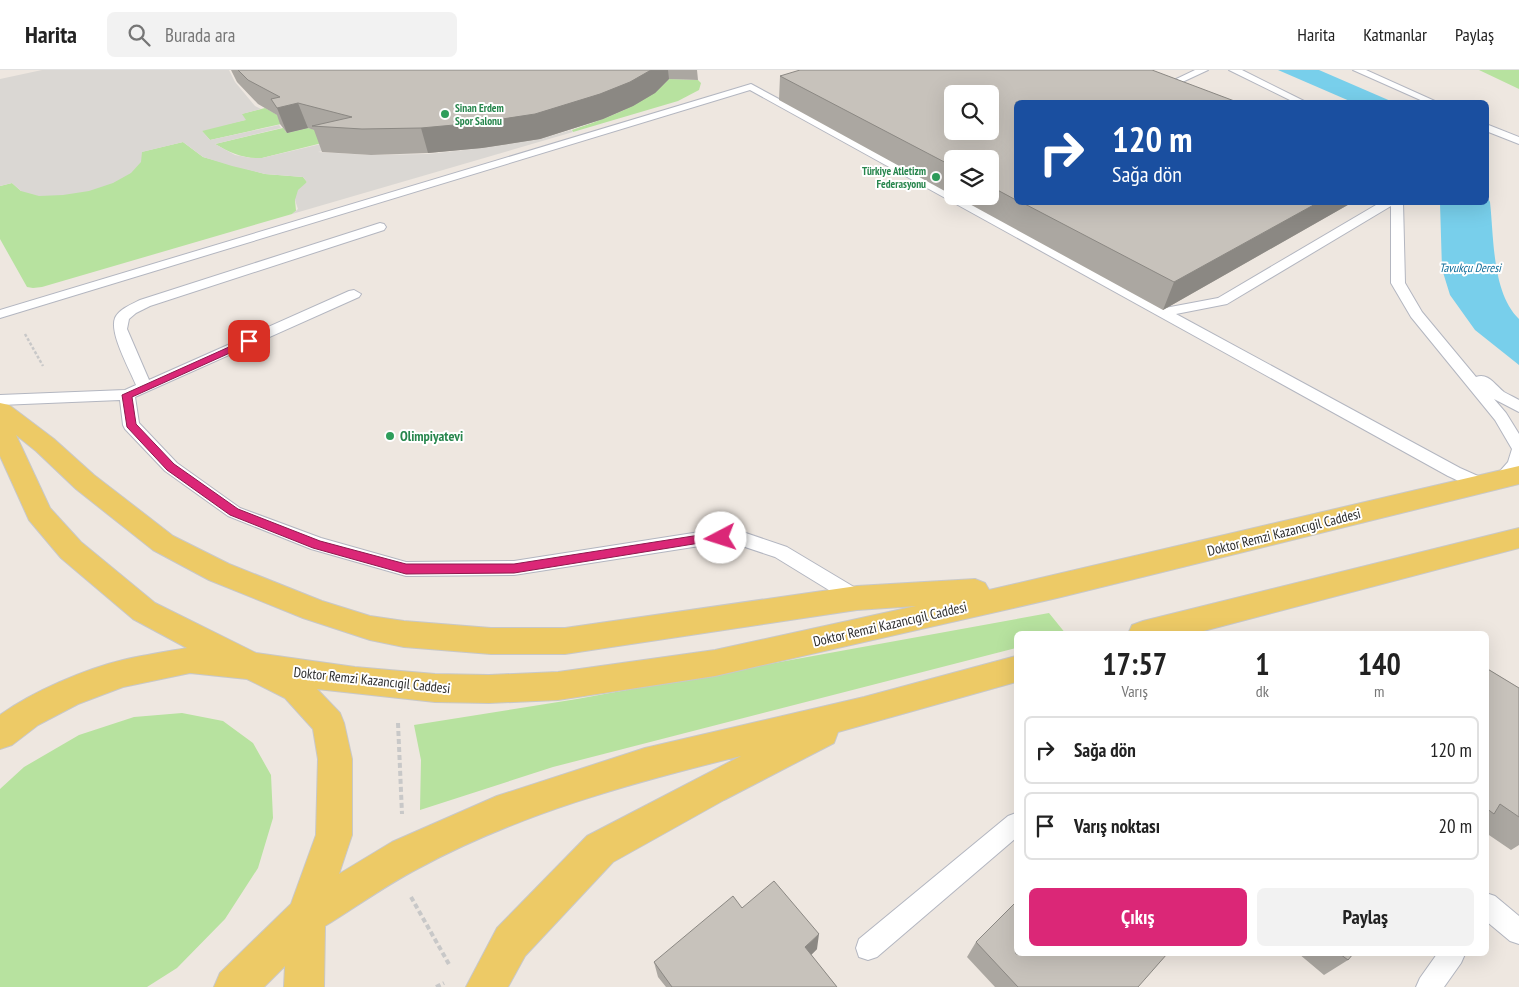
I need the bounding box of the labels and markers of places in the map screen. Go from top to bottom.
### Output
place label: Sinan Erdem Spor Salonu [455,101,504,128]
marker: Sinan Erdem Spor Salonu [439,108,451,120]
place label: Türkiye Atletizm Federasyonu [862,164,926,191]
marker: Türkiye Atletizm Federasyonu [930,171,942,183]
pin [228,320,270,362]
place label: Olimpiyatevi [400,427,463,445]
marker: Olimpiyatevi [384,430,396,442]

